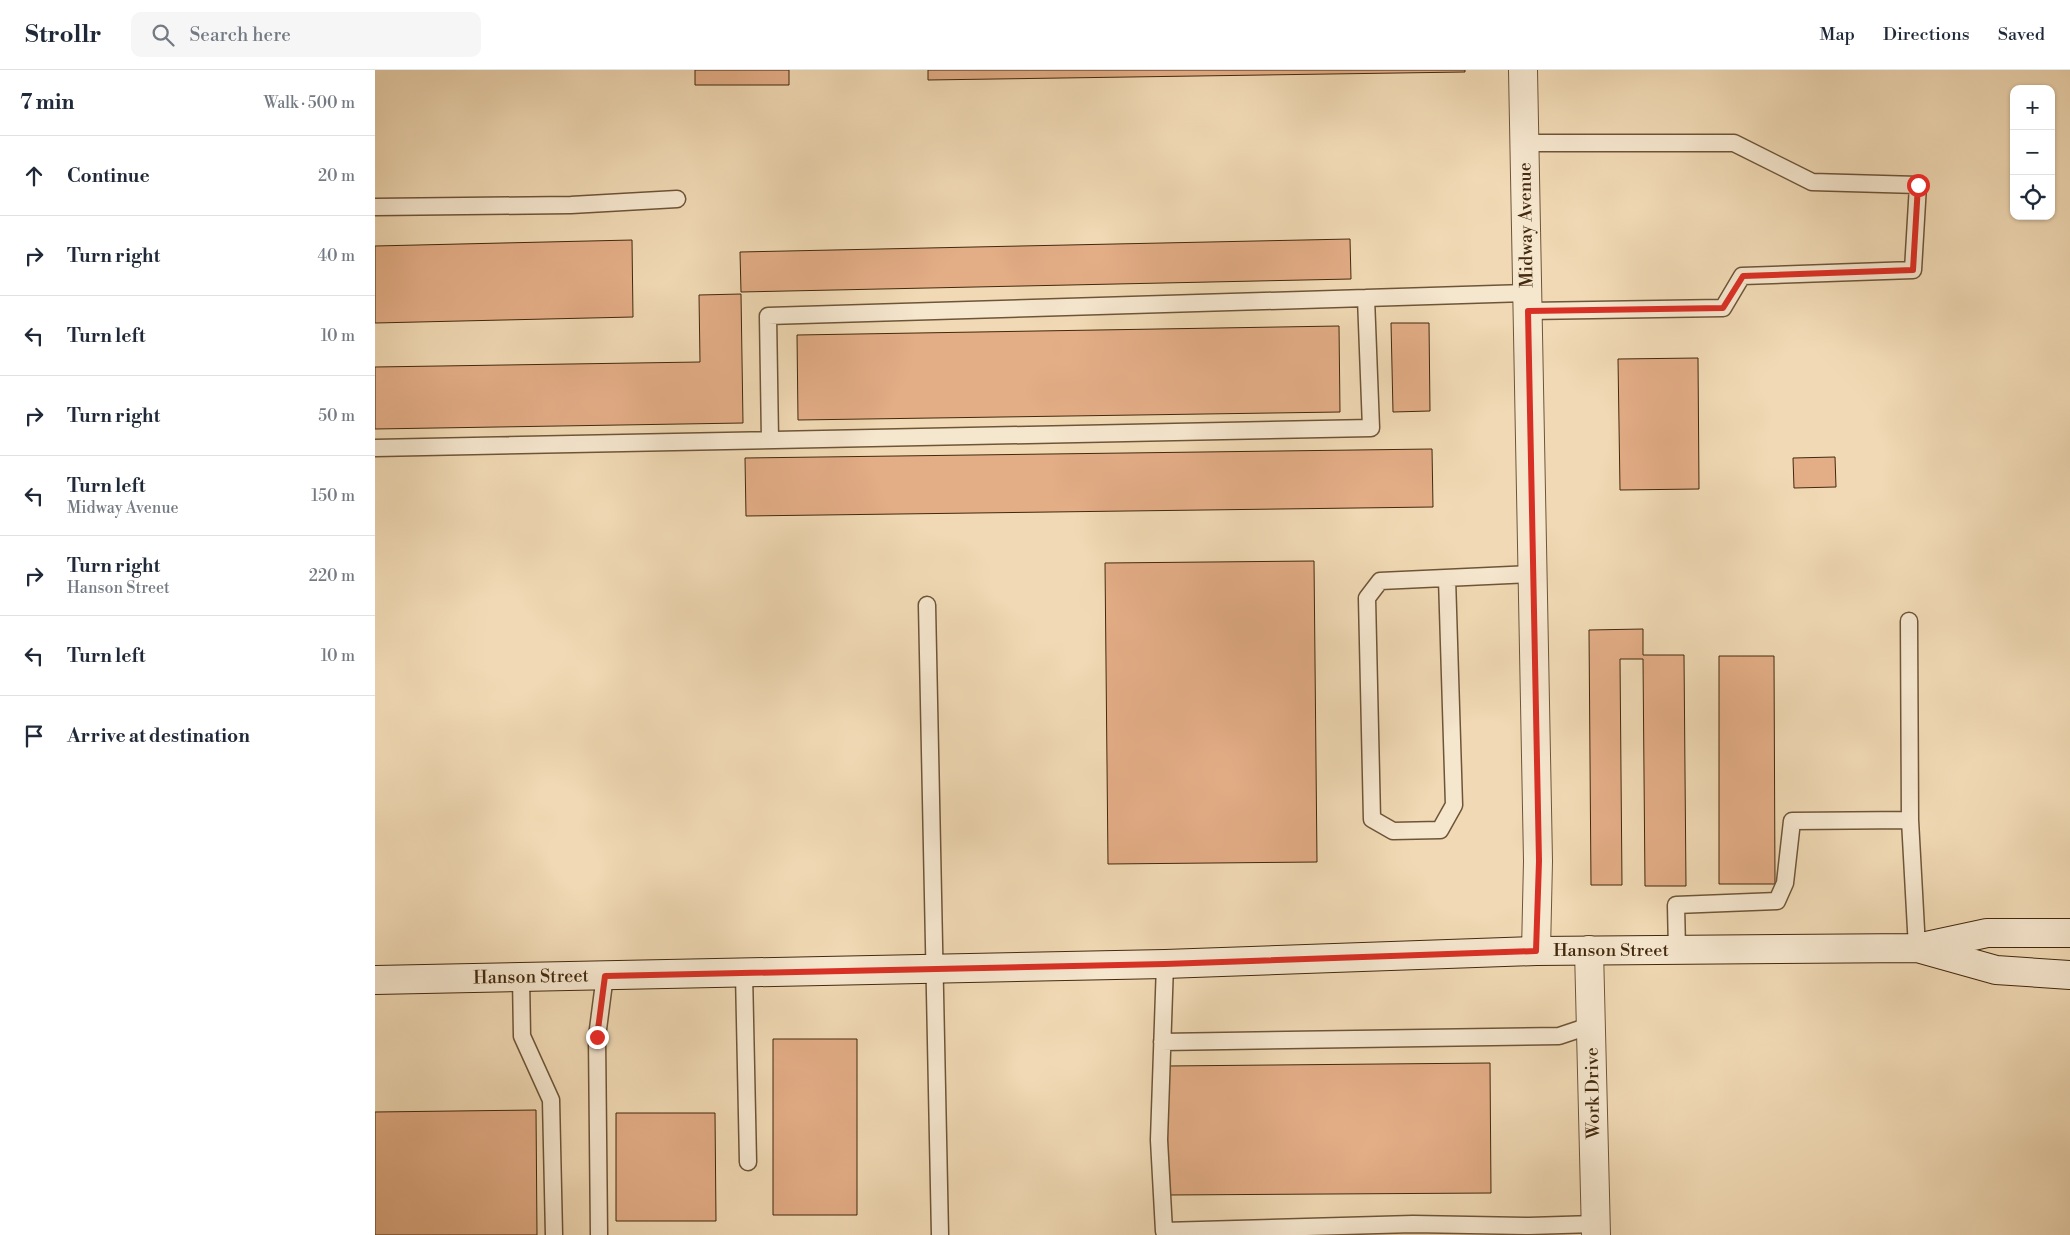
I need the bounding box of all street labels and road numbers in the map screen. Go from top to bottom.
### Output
street label: Midway Avenue [1513,162,1539,288]
street label: Hanson Street [1553,939,1669,962]
street label: Hanson Street [473,964,590,990]
street label: Work Drive [1581,1047,1605,1140]

